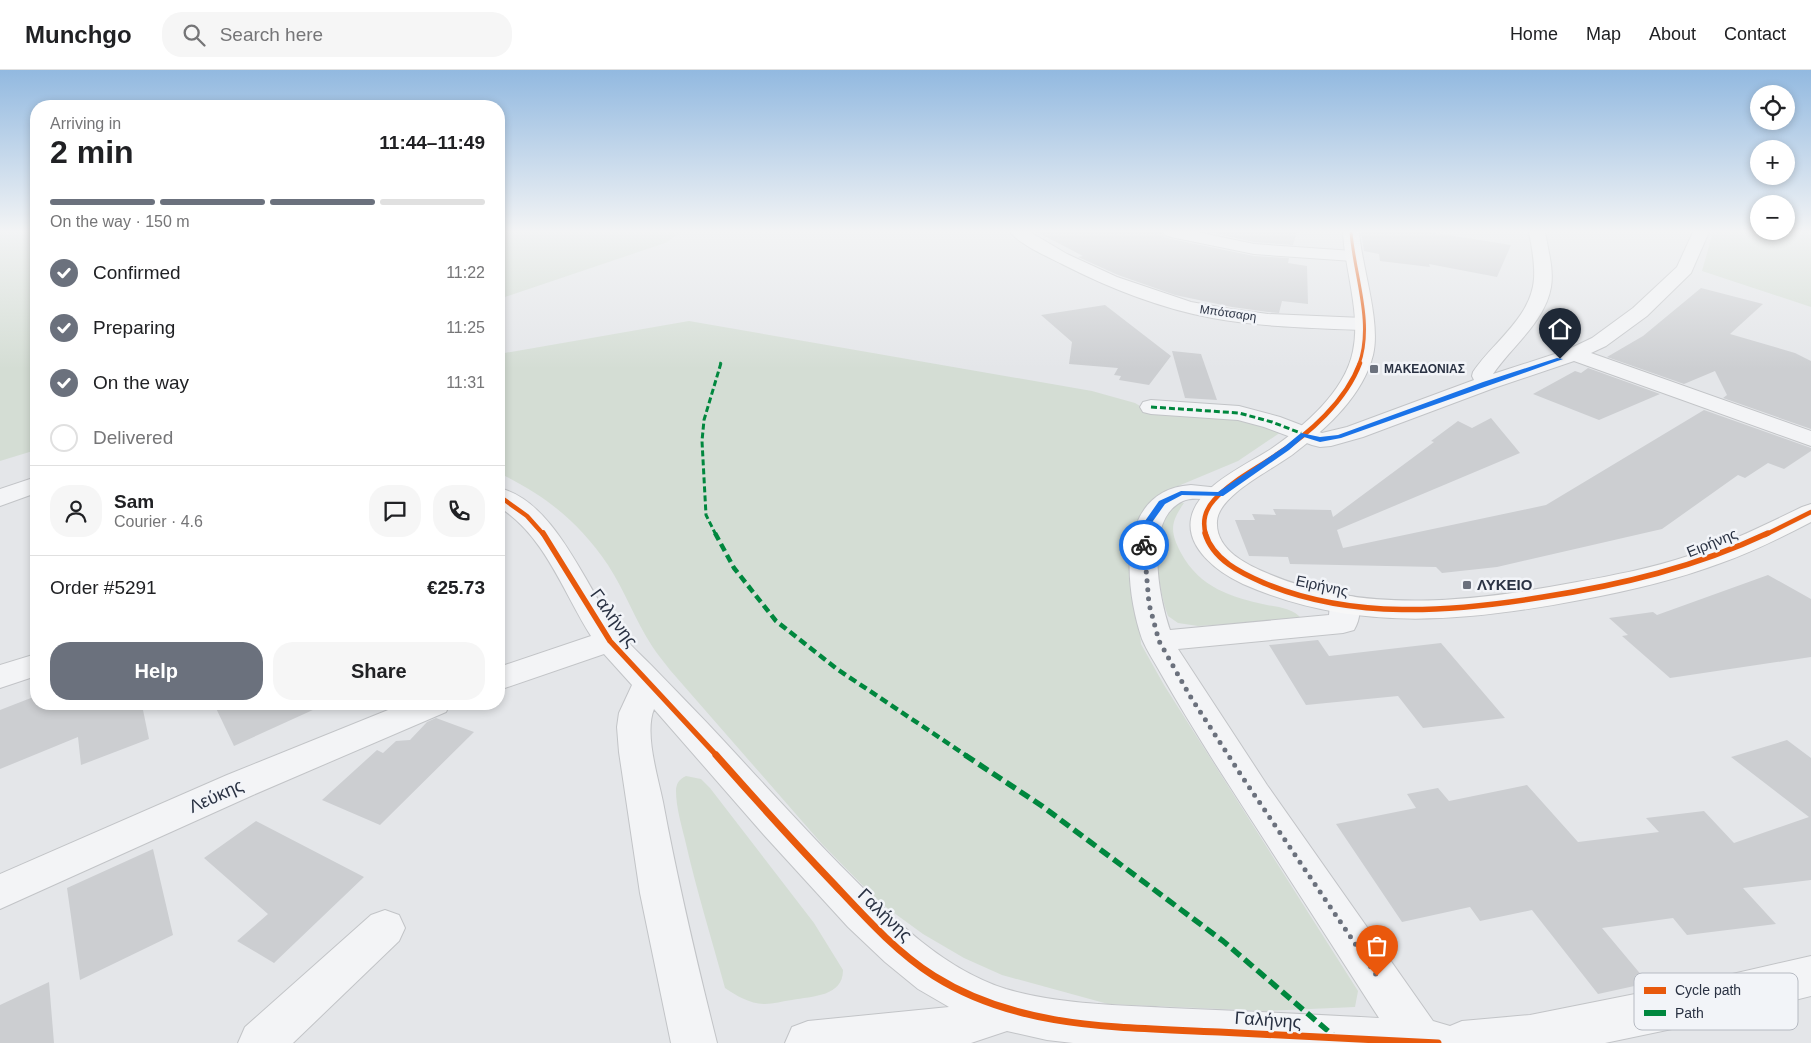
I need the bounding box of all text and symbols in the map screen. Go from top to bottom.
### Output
search box [162,12,512,57]
text: Munchgo [25,21,132,48]
icon: search [180,21,208,49]
text: Search here [220,24,323,45]
text: Home [1510,24,1558,44]
text: Map [1586,24,1621,44]
text: About [1649,24,1696,44]
text: Contact [1724,24,1786,44]
map controls [1750,85,1795,240]
button: locate [1750,85,1795,130]
text: Arriving in [50,115,121,132]
text: 11:44–11:49 [379,132,485,153]
text: 2 min [50,134,134,170]
button: + [1750,140,1795,185]
button: − [1750,195,1795,240]
text: On the way · 150 m [50,213,190,230]
icon: check [50,259,78,287]
text: Confirmed [93,262,181,283]
text: 11:22 [446,264,485,281]
street label: Μπότσαρη [1199,302,1257,324]
pin [1539,308,1581,359]
icon: check [50,314,78,342]
icon: home [1546,315,1574,343]
text: Preparing [93,317,175,338]
text: 11:25 [446,319,485,336]
place label: ΜΑΚΕΔΟΝΙΑΣ [1384,362,1465,376]
marker: ΜΑΚΕΔΟΝΙΑΣ [1368,363,1380,375]
icon: check [50,369,78,397]
text: On the way [93,372,189,393]
text: 11:31 [446,374,485,391]
text: Delivered [93,427,173,448]
button: person [50,485,102,537]
button: chat [369,485,421,537]
button: phone [433,485,485,537]
text: Sam [114,491,154,512]
text: Courier · 4.6 [114,513,203,530]
courier [1119,520,1169,570]
street label: Ειρήνης [1684,525,1740,560]
icon: bike [1130,531,1158,559]
street label: Ειρήνης [1294,572,1350,599]
place label: ΛΥΚΕΙΟ [1477,576,1533,593]
text: Order #5291 [50,577,157,598]
text: €25.73 [427,577,485,598]
marker: ΛΥΚΕΙΟ [1461,579,1473,591]
street label: Γαλήνης [586,585,642,651]
button: Help [50,642,263,700]
button: Share [273,642,485,700]
street label: Λεύκης [186,775,247,817]
street label: Γαλήνης [854,885,916,946]
pin [1356,925,1398,976]
icon: bag [1363,932,1391,960]
legend [1634,973,1798,1030]
text: Cycle path [1675,982,1741,998]
text: Path [1675,1005,1704,1021]
street label: Γαλήνης [1234,1008,1302,1032]

